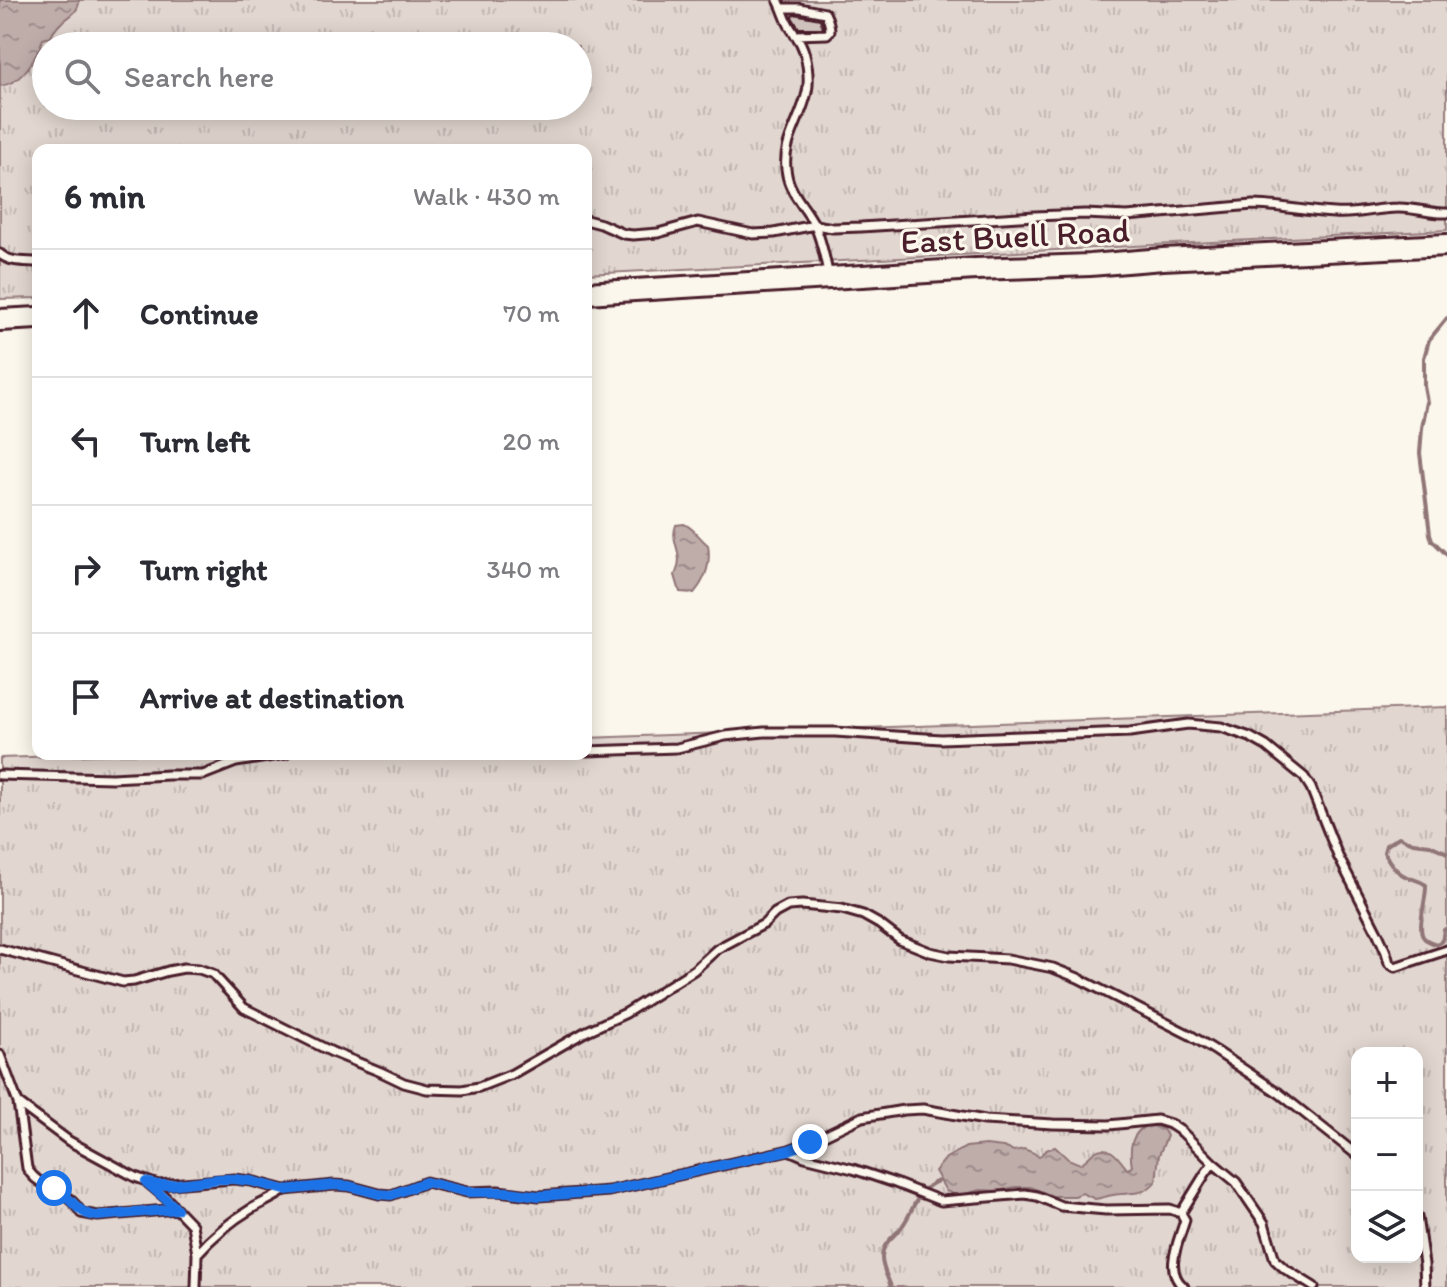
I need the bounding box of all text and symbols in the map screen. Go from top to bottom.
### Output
search box [32,32,592,120]
icon: search [60,54,104,98]
text: Search here [124,58,274,95]
text: 6 min [64,176,145,217]
text: Walk · 430 m [413,180,560,212]
street label: East Buell Road [899,210,1131,262]
icon: ahead [64,291,108,335]
text: Continue [140,295,259,332]
text: 70 m [503,297,560,329]
icon: left [64,419,108,463]
text: Turn left [140,423,251,460]
text: 20 m [503,425,560,457]
icon: right [64,547,108,591]
text: Turn right [140,551,268,588]
text: 340 m [486,553,560,585]
icon: arrive [64,675,108,719]
text: Arrive at destination [140,679,404,716]
map controls [1351,1047,1423,1263]
button: + [1351,1047,1423,1119]
button: − [1351,1119,1423,1191]
route end [792,1124,828,1160]
route start [36,1170,72,1206]
button: layers [1351,1191,1423,1263]

